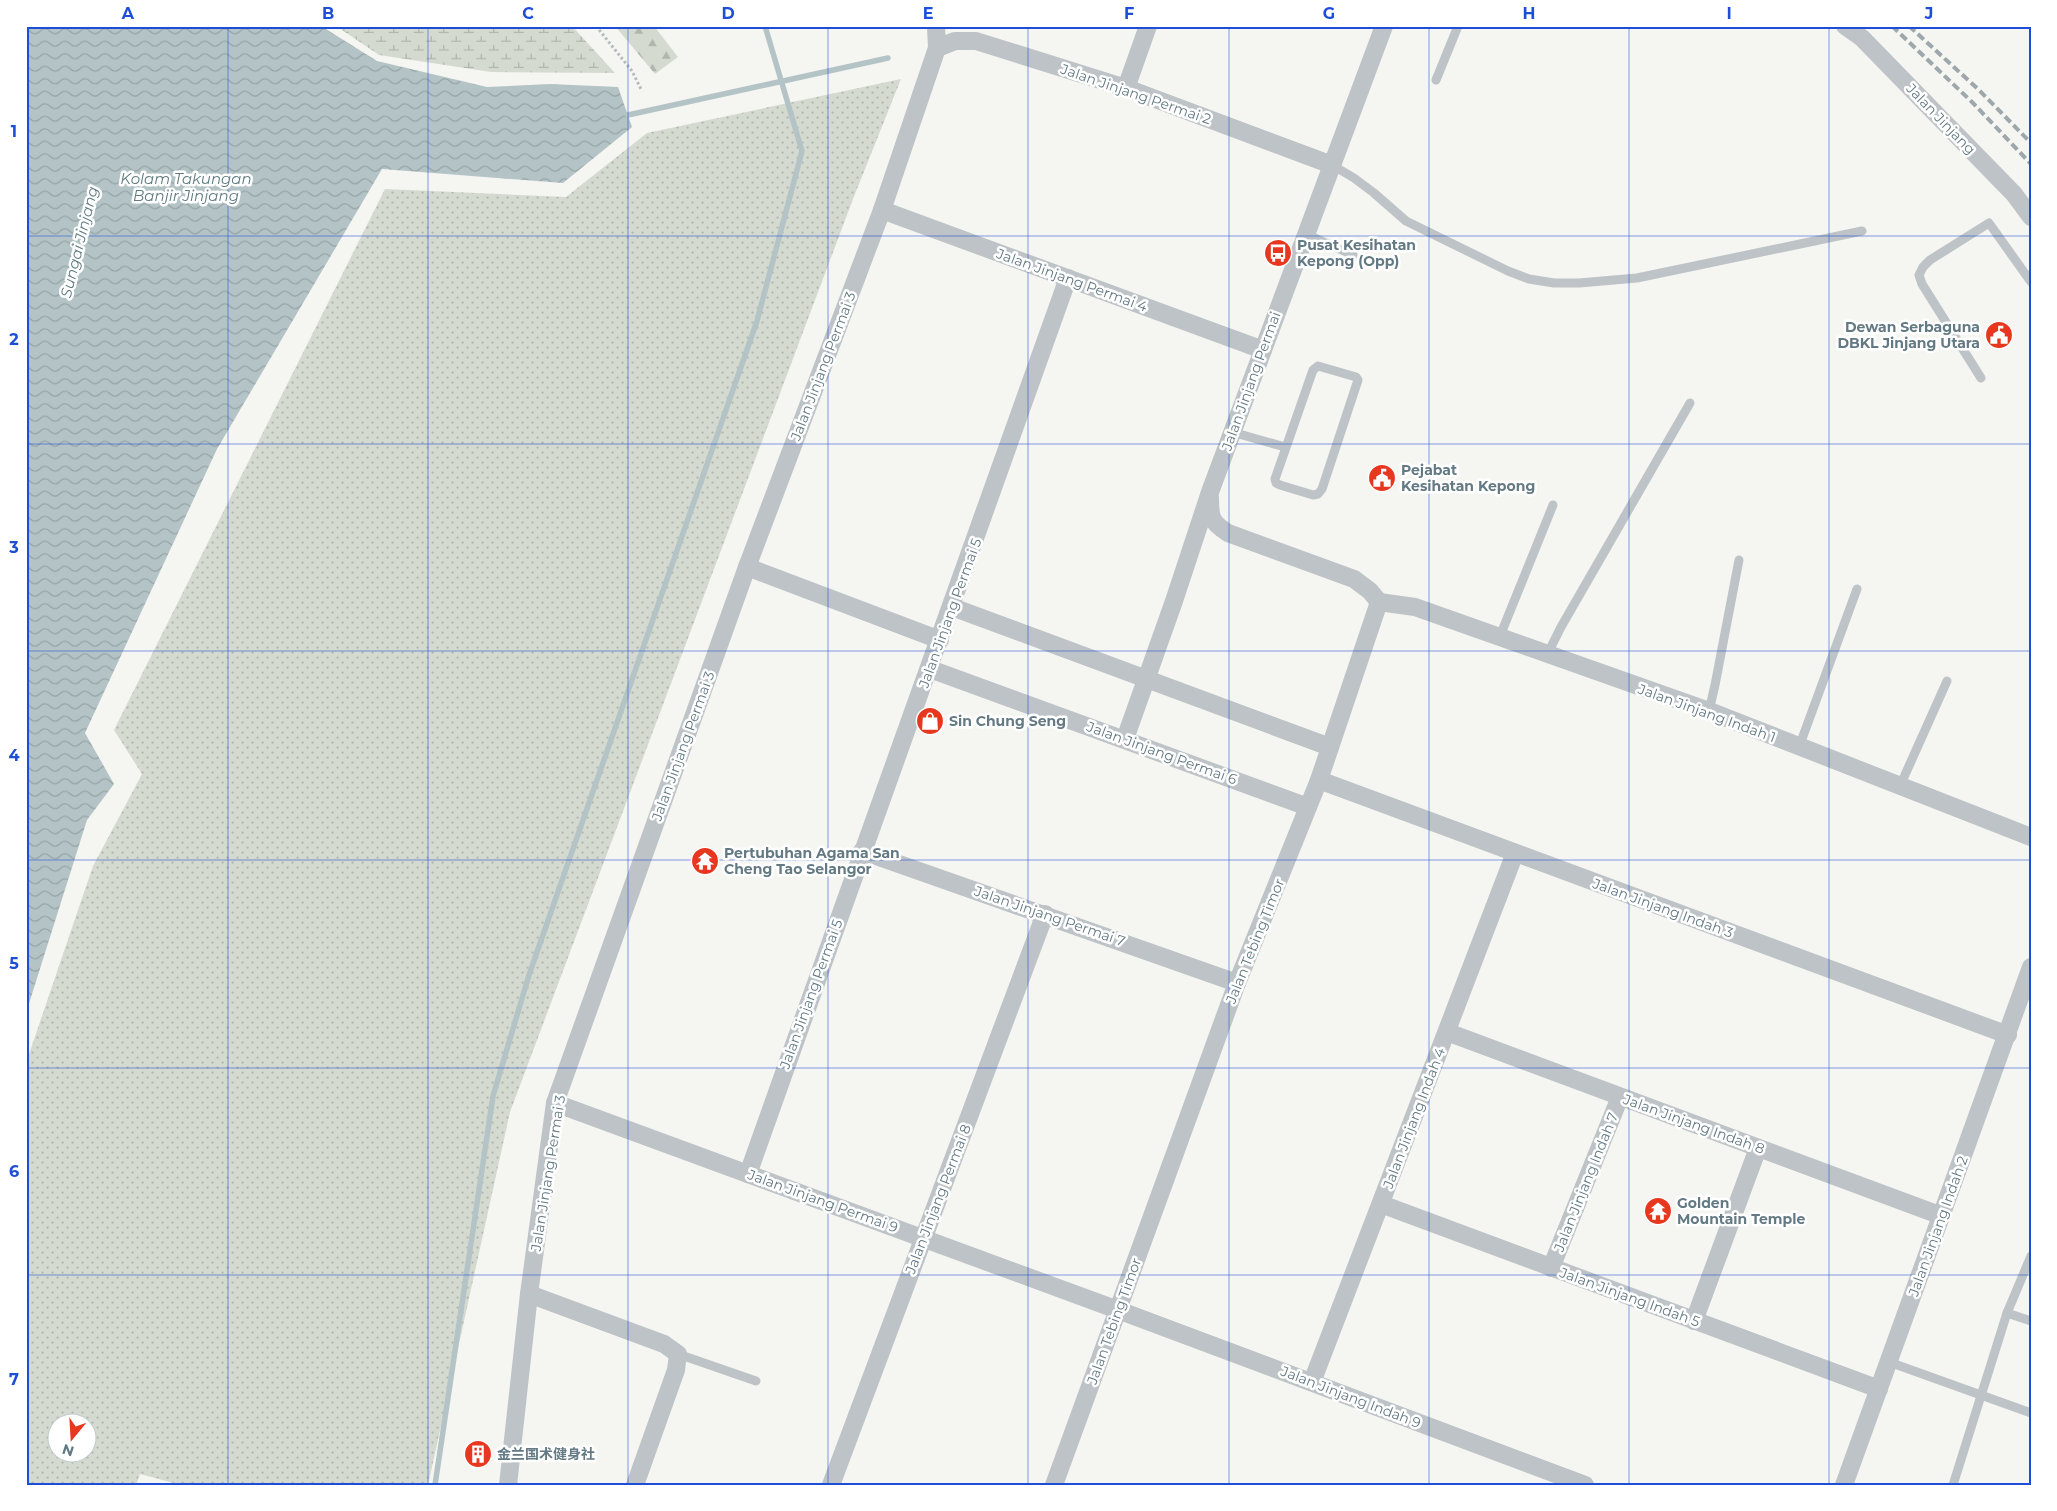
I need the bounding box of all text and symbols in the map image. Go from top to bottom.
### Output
text: A [121,4,135,23]
text: B [322,4,334,23]
text: C [522,4,534,23]
text: D [721,4,735,23]
text: E [923,4,933,23]
text: F [1124,4,1134,23]
text: G [1323,4,1335,23]
text: H [1523,4,1535,23]
text: I [1726,4,1732,23]
text: J [1924,4,1933,23]
street label: Jalan Jinjang Permai 2 [1058,59,1214,128]
street label: Jalan Jinjang [1902,79,1979,158]
text: 1 [11,122,17,141]
water label: Kolam Takungan Banjir Jinjang [120,169,252,205]
water label: Sungai Jinjang [56,184,102,300]
place label: Pusat Kesihatan Kepong (Opp) [1297,236,1416,270]
bus stop icon: Pusat Kesihatan Kepong (Opp) [1263,238,1293,268]
street label: Jalan Jinjang Permai 4 [993,244,1151,316]
street label: Jalan Jinjang Permai 3 [786,289,860,444]
street label: Jalan Jinjang Permai [1217,309,1284,454]
place label: Dewan Serbaguna DBKL Jinjang Utara [1837,318,1980,352]
public building icon: Dewan Serbaguna DBKL Jinjang Utara [1984,320,2014,350]
text: 2 [9,330,19,349]
place label: Pejabat Kesihatan Kepong [1401,461,1535,495]
public building icon: Pejabat Kesihatan Kepong [1367,463,1397,493]
street label: Jalan Jinjang Permai 5 [914,536,985,691]
text: 3 [8,538,19,557]
street label: Jalan Jinjang Permai 3 [647,669,718,824]
street label: Jalan Jinjang Indah 1 [1635,679,1778,746]
shop icon: Sin Chung Seng [915,706,945,736]
place label: Sin Chung Seng [949,712,1066,730]
street label: Jalan Jinjang Permai 6 [1084,717,1240,789]
text: 4 [8,746,20,765]
place label: Pertubuhan Agama San Cheng Tao Selangor [724,844,900,878]
temple icon: Pertubuhan Agama San Cheng Tao Selangor [690,846,720,876]
street label: Jalan Jinjang Indah 3 [1589,874,1736,942]
street label: Jalan Tebing Timor [1221,876,1288,1007]
street label: Jalan Jinjang Permai 7 [971,881,1128,950]
street label: Jalan Jinjang Permai 5 [775,917,846,1072]
text: 5 [9,954,19,973]
street label: Jalan Jinjang Indah 4 [1378,1044,1449,1192]
street label: Jalan Jinjang Indah 8 [1620,1090,1767,1158]
street label: Jalan Jinjang Permai 3 [527,1094,569,1253]
street label: Jalan Jinjang Indah 7 [1549,1110,1622,1255]
street label: Jalan Jinjang Permai 8 [901,1122,975,1277]
street label: Jalan Jinjang Indah 2 [1904,1153,1972,1300]
text: 6 [9,1162,19,1181]
street label: Jalan Jinjang Permai 9 [745,1165,901,1237]
place label: Golden Mountain Temple [1677,1194,1805,1228]
temple icon: Golden Mountain Temple [1643,1196,1673,1226]
street label: Jalan Tebing Timor [1082,1255,1145,1388]
street label: Jalan Jinjang Indah 5 [1556,1263,1703,1331]
street label: Jalan Jinjang Indah 9 [1277,1362,1424,1432]
text: 7 [9,1370,19,1389]
north arrow [48,1414,98,1464]
building icon: 金兰国术健身社 [463,1439,493,1469]
text: N [60,1440,76,1461]
place label: 金兰国术健身社 [497,1445,595,1463]

